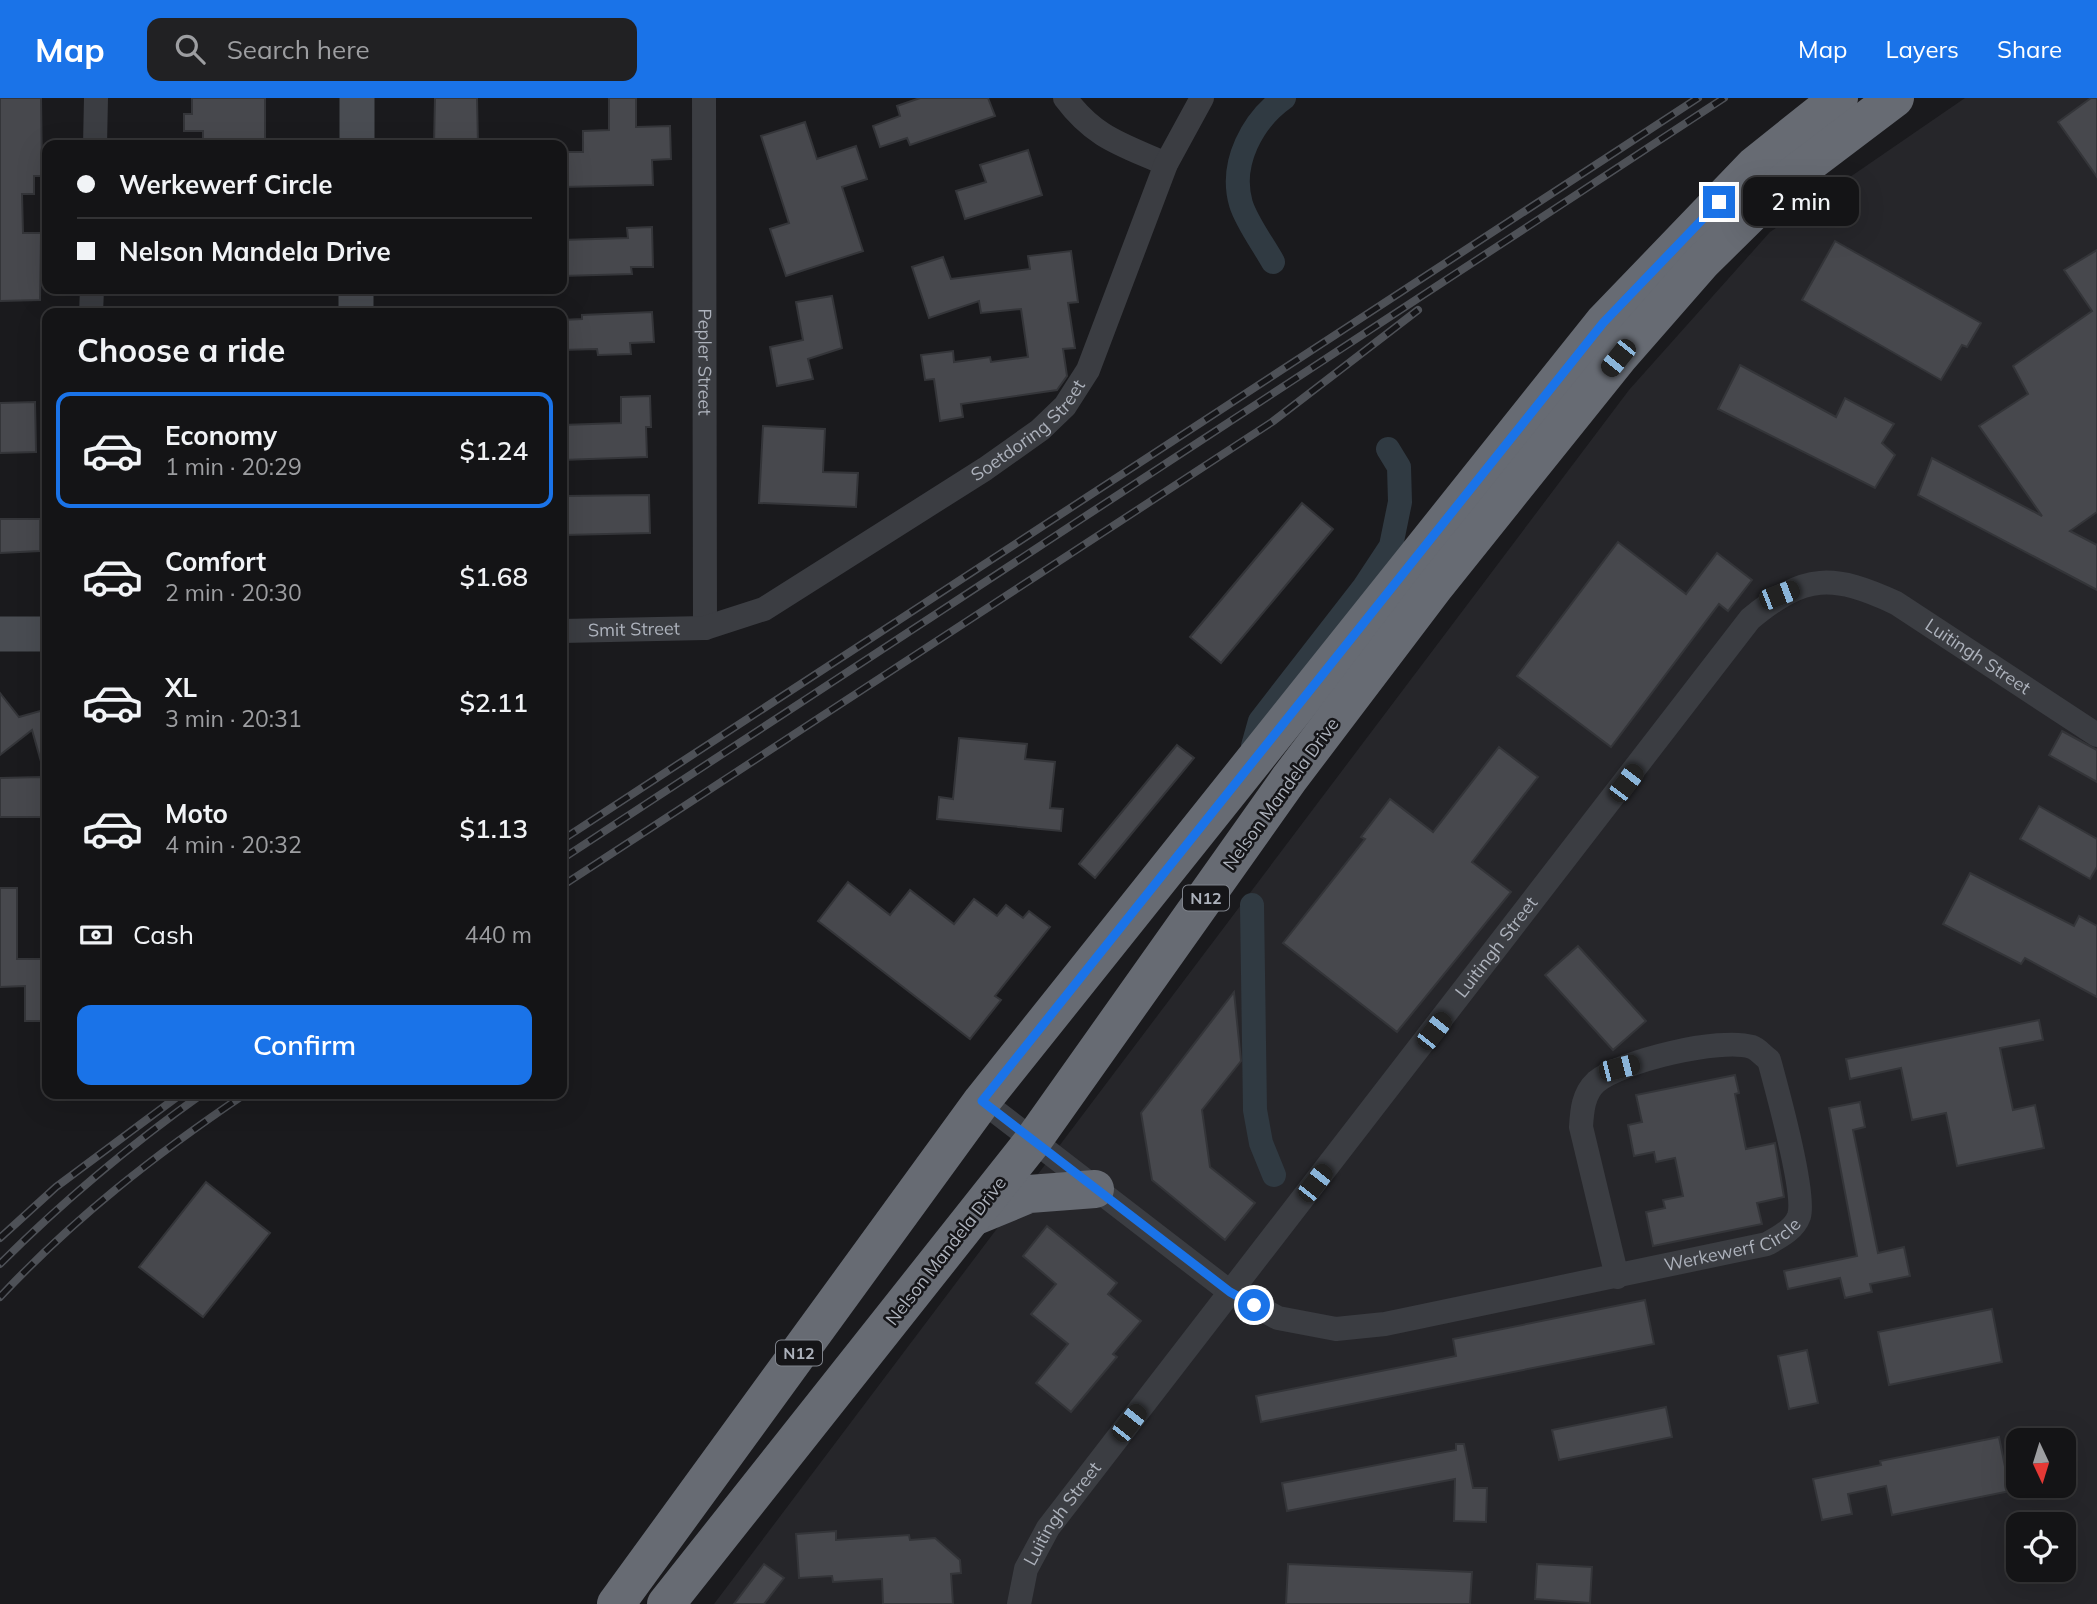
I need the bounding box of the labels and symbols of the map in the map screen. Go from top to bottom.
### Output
callout: 2 min [1744,178,1859,226]
route end [1703,186,1735,218]
street label: Pepler Street [693,308,717,416]
car [1597,335,1640,381]
street label: Soetdoring Street [966,375,1090,486]
car [1756,578,1803,612]
street label: Luitingh Street [1921,613,2035,699]
street label: Smit Street [588,617,680,641]
street label: Nelson Mandela Drive [1218,713,1344,874]
car [1605,760,1648,806]
road number: N12 [1183,886,1229,911]
street label: Luitingh Street [1450,892,1542,1002]
car [1413,1008,1456,1054]
car [1597,1053,1642,1083]
car [1294,1160,1337,1206]
street label: Nelson Mandela Drive [880,1172,1011,1330]
street label: Werkewerf Circle [1662,1213,1806,1276]
route start [1238,1289,1270,1321]
road number: N12 [776,1340,822,1366]
car [1108,1400,1151,1446]
north arrow [2006,1428,2076,1498]
street label: Luitingh Street [1018,1457,1106,1569]

